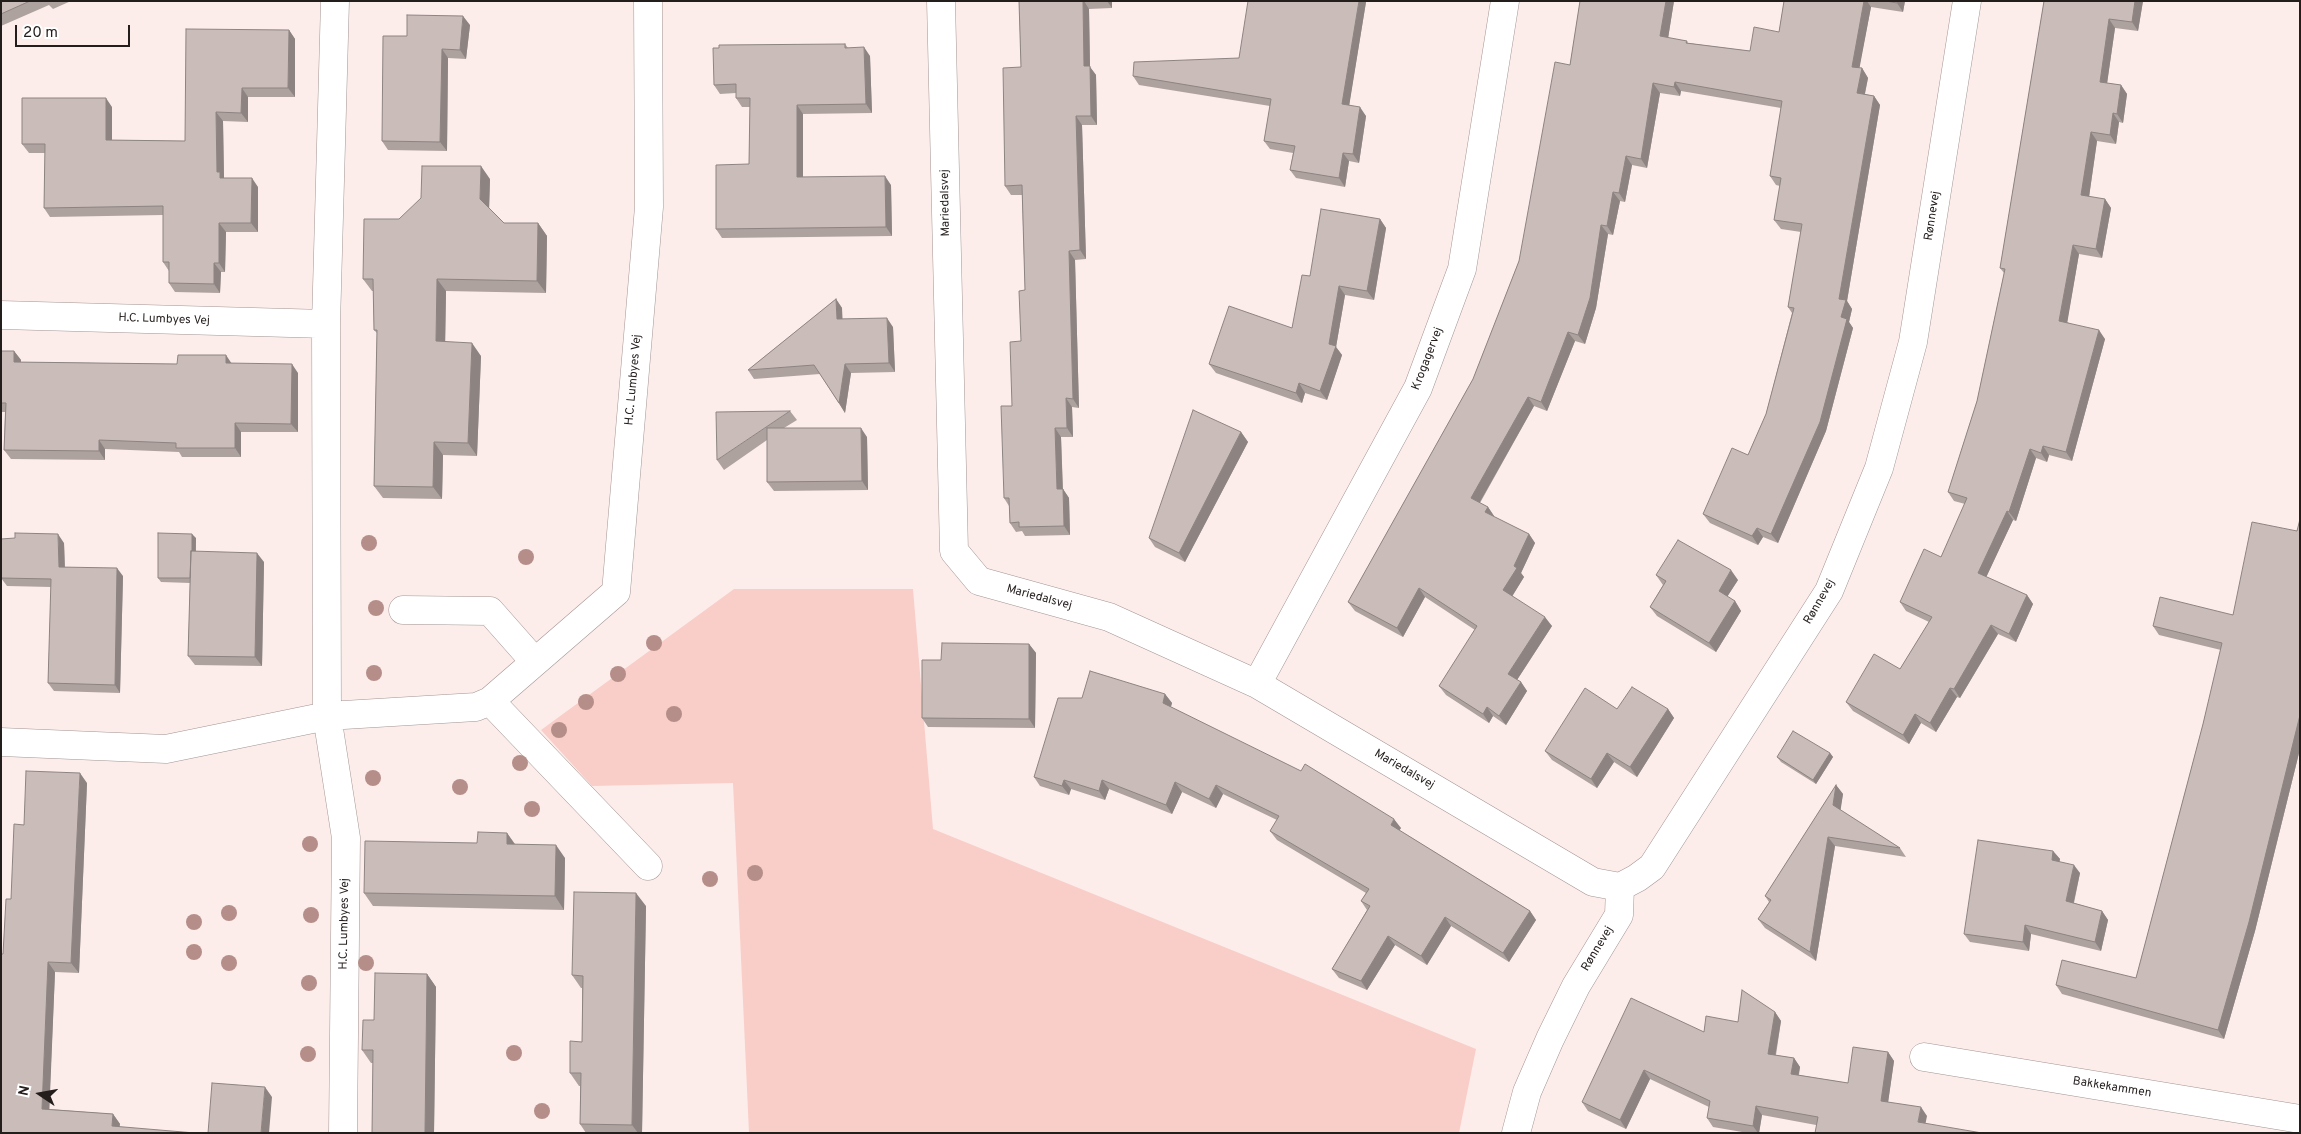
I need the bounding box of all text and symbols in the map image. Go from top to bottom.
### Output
scale bar [18,15,132,47]
text: 20 m [23,24,58,43]
street label: Mariedalsvej [938,169,954,237]
street label: Rønnevej [1922,190,1944,242]
street label: H.C. Lumbyes Vej [118,311,210,329]
street label: Krogagervej [1409,326,1447,392]
street label: H.C. Lumbyes Vej [623,334,645,426]
street label: Rønnevej [1801,577,1839,627]
street label: Mariedalsvej [1005,582,1073,614]
street label: Mariedalsvej [1371,747,1437,793]
street label: H.C. Lumbyes Vej [337,878,353,970]
street label: Rønnevej [1579,924,1617,974]
north arrow [15,1069,65,1119]
street label: Bakkekammen [2072,1075,2152,1101]
text: N [15,1084,34,1097]

